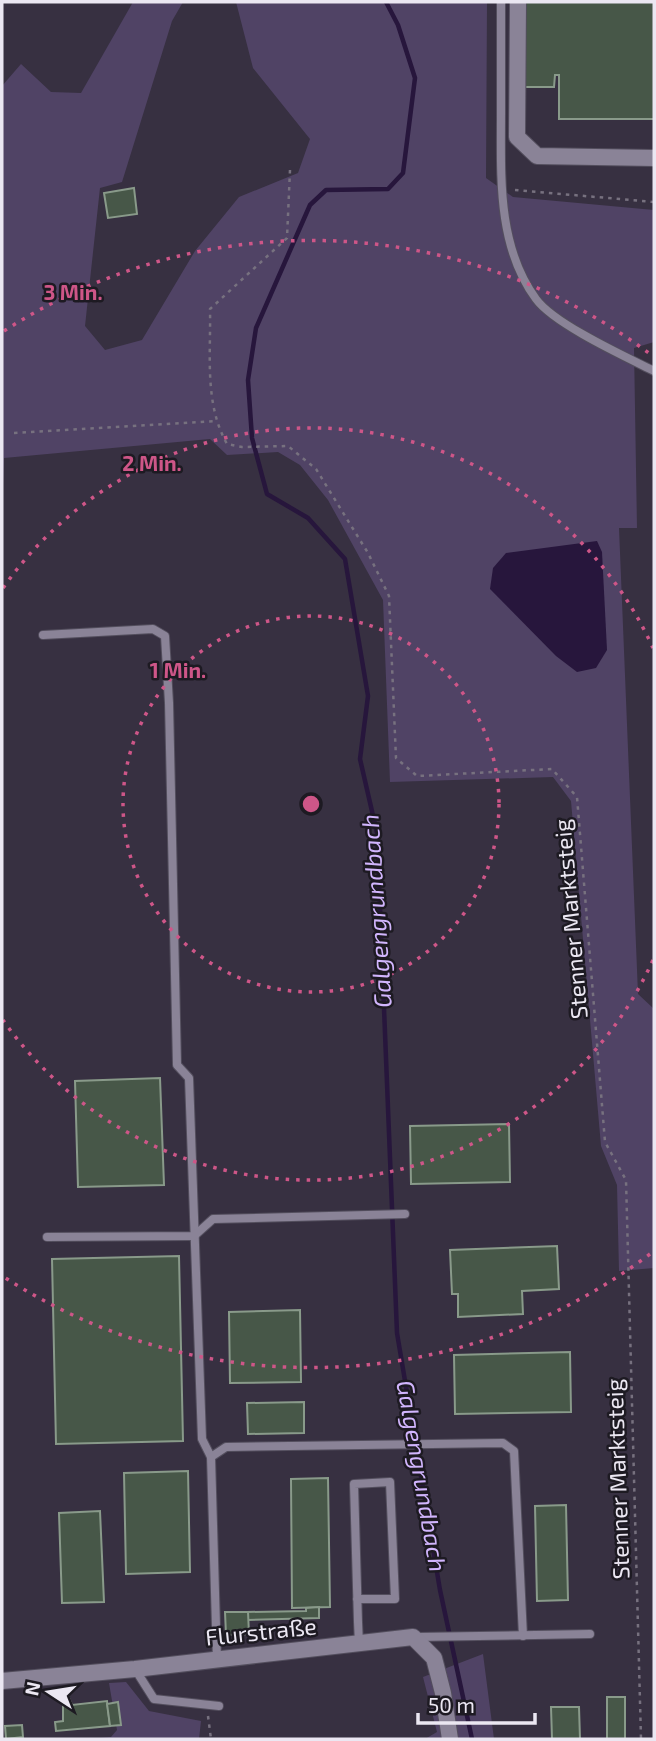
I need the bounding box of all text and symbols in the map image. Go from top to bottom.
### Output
text: 3 Min. [43,279,103,304]
text: 2 Min. [122,450,182,475]
text: 1 Min. [150,657,206,682]
centre of rings [299,792,323,816]
water label: Galgengrundbach [354,813,397,1009]
street label: Stenner Marktsteig [547,818,593,1020]
water label: Galgengrundbach [391,1378,454,1574]
street label: Stenner Marktsteig [600,1378,634,1580]
street label: Flurstraße [204,1611,318,1651]
north arrow [14,1657,84,1727]
text: N [19,1679,45,1697]
scale bar [418,1682,535,1726]
text: 50 m [428,1692,475,1717]

